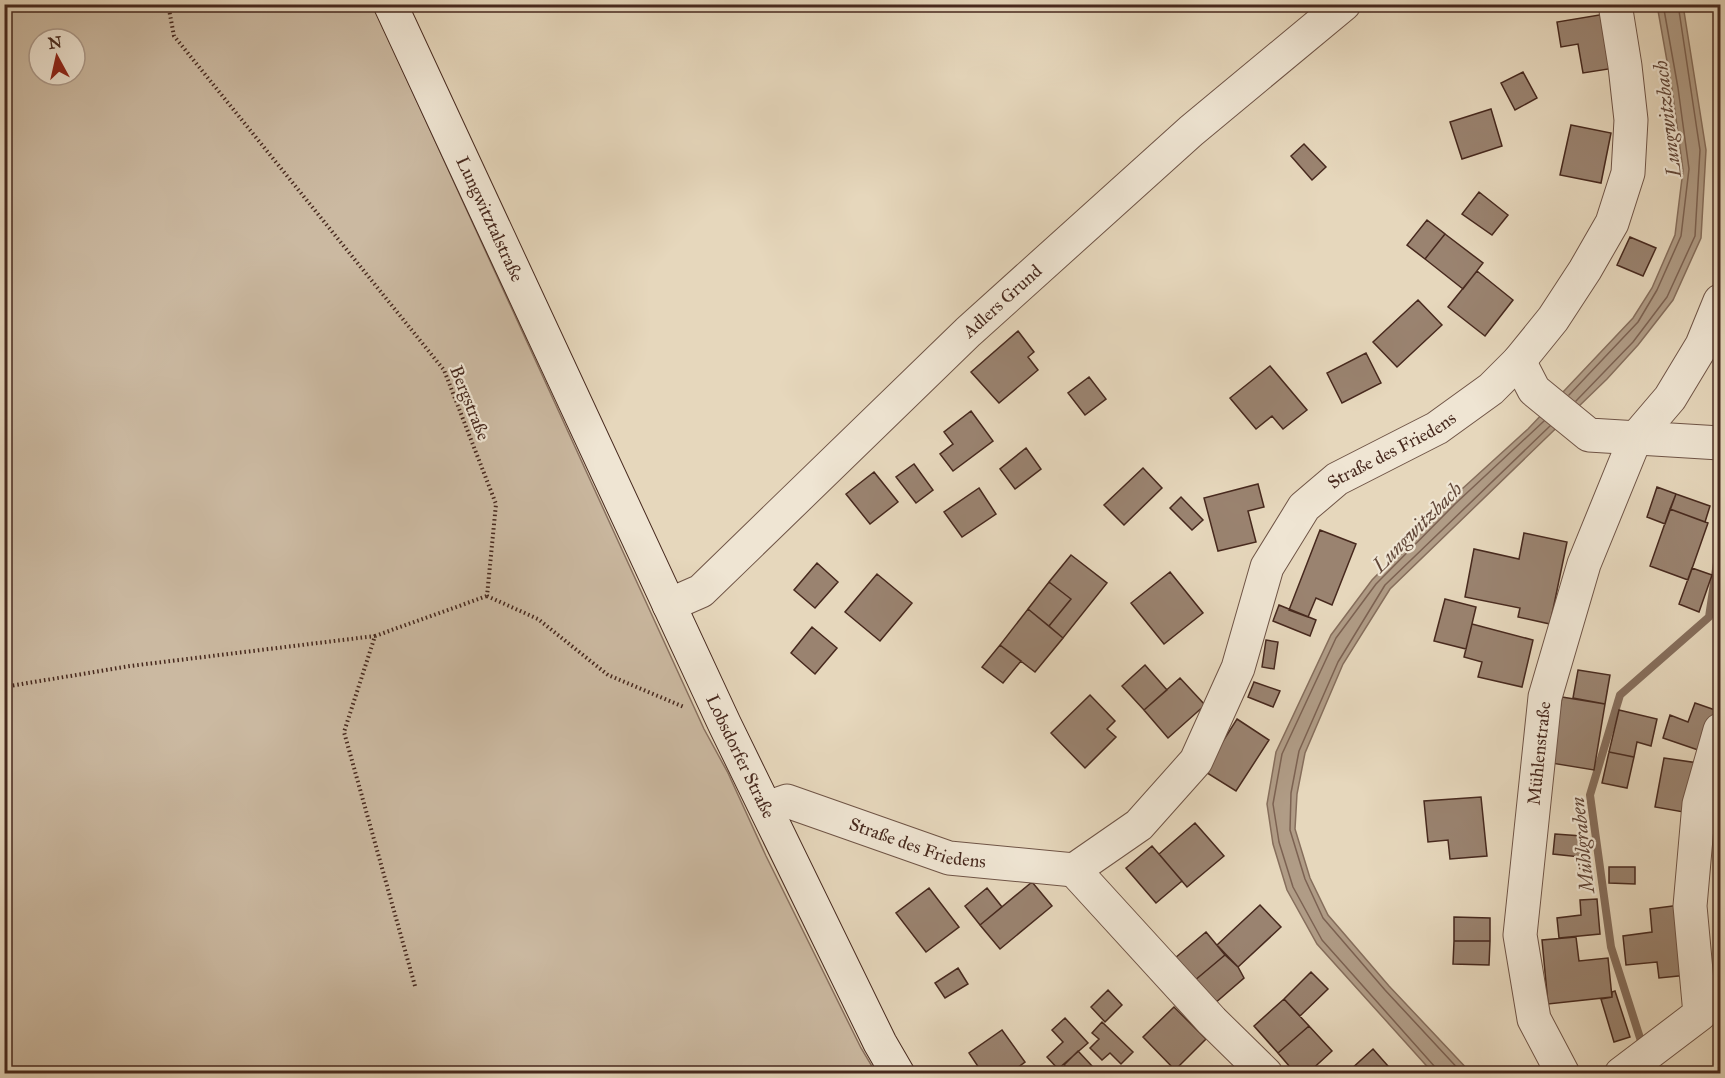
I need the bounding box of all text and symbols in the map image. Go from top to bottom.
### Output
north arrow [27,27,87,87]
text: N [47,32,63,53]
water label: Lungwitzbach [1648,59,1686,180]
street label: Lungwitztalstraße [451,153,528,285]
street label: Adlers Grund [957,260,1046,343]
street label: Bergstraße [444,362,495,444]
street label: Straße des Friedens [1323,407,1460,493]
water label: Lungwitzbach [1366,477,1467,578]
street label: Lobsdorfer Straße [701,691,780,822]
street label: Mühlenstraße [1523,700,1555,806]
water label: Mühlgraben [1565,795,1599,896]
street label: Straße des Friedens [846,813,987,873]

